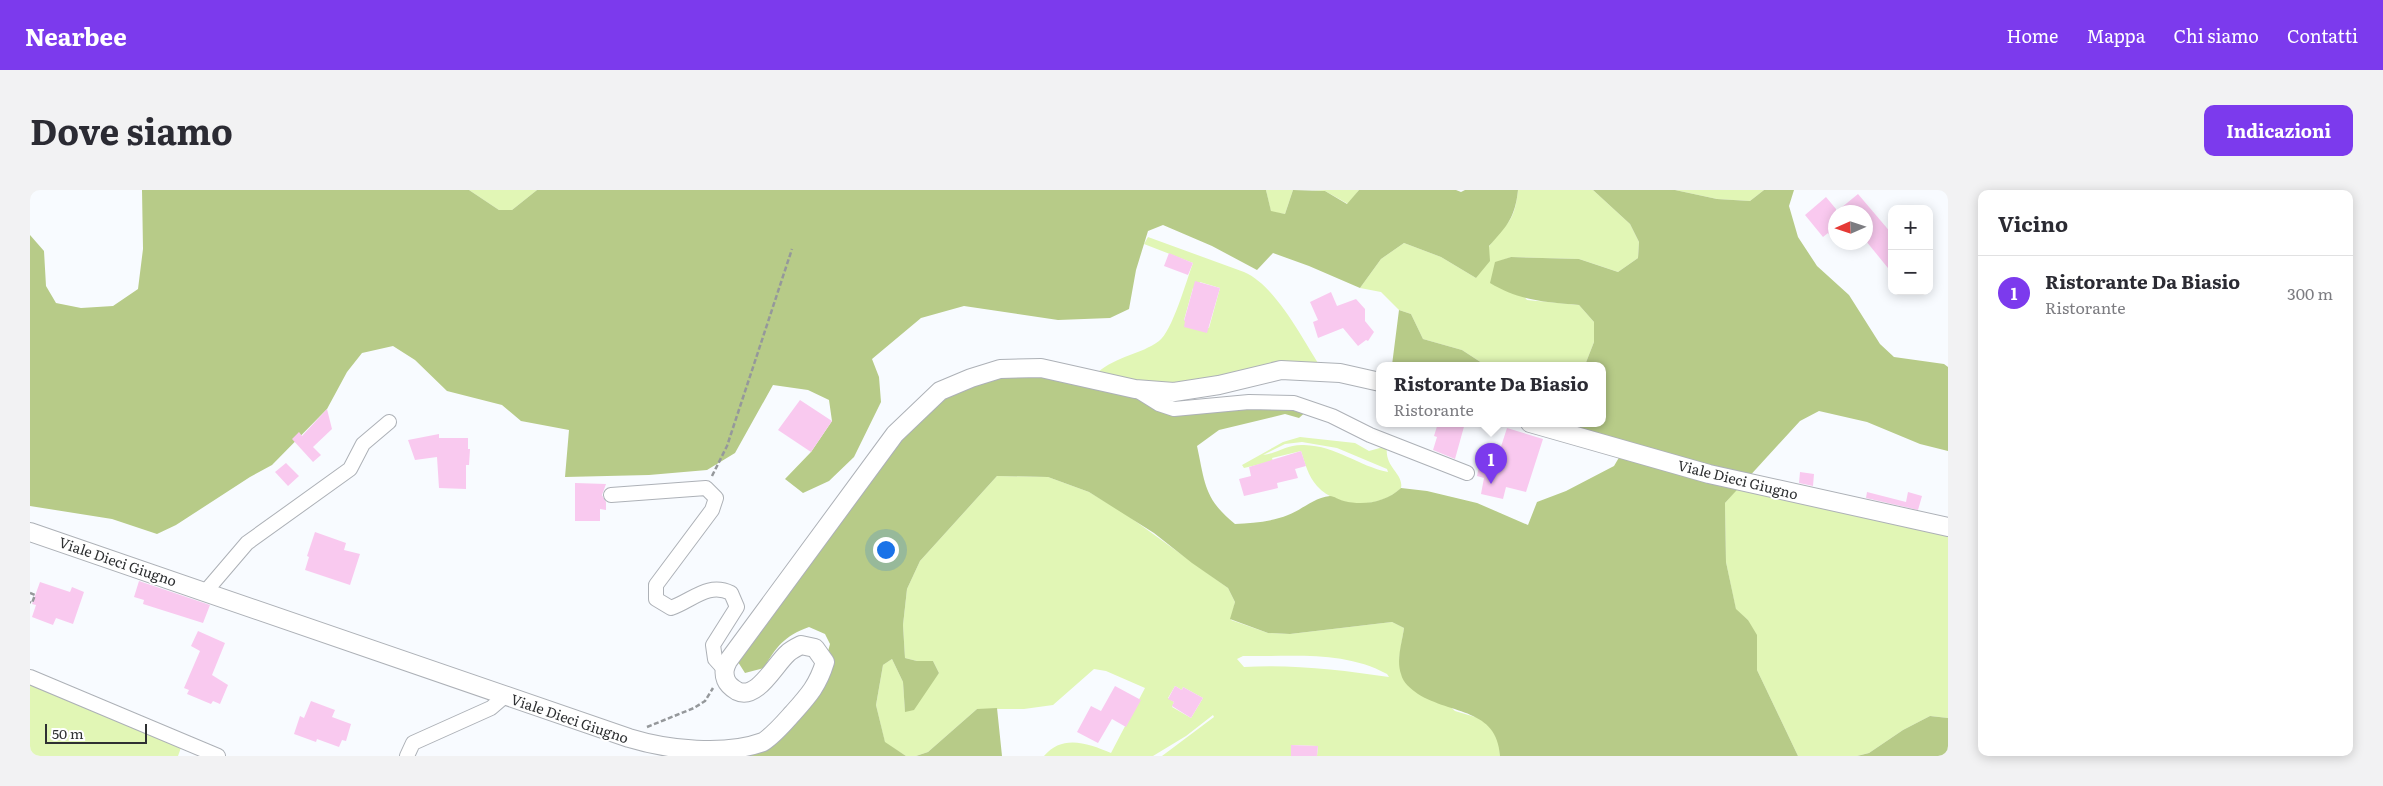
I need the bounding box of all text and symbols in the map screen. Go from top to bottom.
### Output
text: Nearbee [25,18,127,53]
text: Home [2006,22,2058,49]
text: Mappa [2086,22,2145,49]
text: Chi siamo [2173,22,2259,49]
text: Contatti [2287,22,2358,49]
text: Dove siamo [30,104,233,156]
button: Indicazioni [2204,105,2353,156]
north arrow [1828,205,1873,250]
map controls [1888,205,1933,295]
button: + [1888,205,1933,250]
text: Vicino [1998,207,2068,238]
button: − [1888,250,1933,295]
text: Ristorante Da Biasio [2045,267,2240,295]
text: 1 [2011,281,2017,305]
text: 300 m [2287,281,2333,305]
text: Ristorante [2045,295,2125,319]
popup [1376,362,1606,427]
text: Ristorante Da Biasio [1393,369,1589,397]
text: Ristorante [1393,397,1474,421]
pin: 1 [1475,443,1507,484]
street label: Viale Dieci Giugno [1676,454,1800,504]
street label: Viale Dieci Giugno [56,531,180,591]
your location [873,537,899,563]
street label: Viale Dieci Giugno [508,688,632,748]
scale bar [45,721,148,744]
text: 50 m [52,723,84,743]

